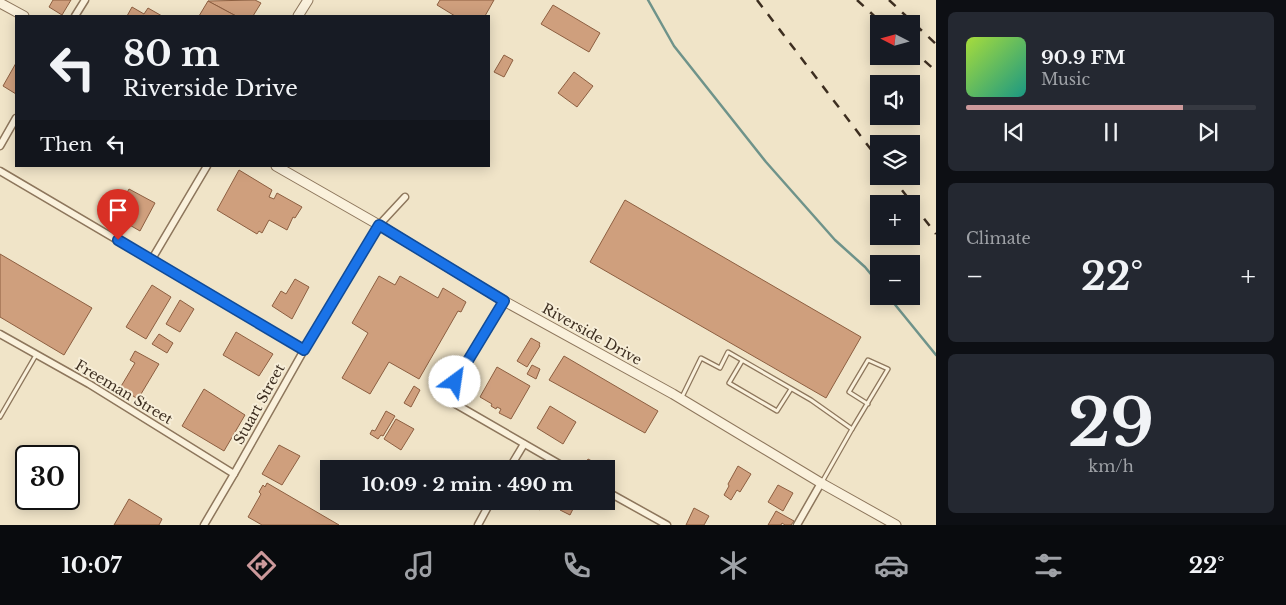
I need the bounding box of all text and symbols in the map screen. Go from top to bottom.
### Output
north arrow [870,15,920,65]
map controls [870,15,920,305]
text: 80 m [123,32,220,75]
icon: left [40,35,105,100]
text: 90.9 FM [1041,46,1125,69]
text: Music [1041,69,1090,89]
text: Riverside Drive [123,75,298,102]
button: sound [870,75,920,125]
icon: previous [1000,118,1028,146]
icon: pause [1097,118,1125,146]
icon: next [1194,118,1222,146]
icon: left [102,130,130,158]
text: Then [40,133,92,156]
button: layers [870,135,920,185]
pin [97,189,139,240]
button: + [870,195,920,245]
icon: arrive [104,196,132,224]
text: Climate [966,228,1031,248]
text: 22° [1081,253,1143,300]
button: − [870,255,920,305]
text: − [966,259,984,294]
text: + [1241,259,1256,294]
street label: Riverside Drive [539,299,645,369]
position arrow [428,355,480,407]
street label: Freeman Street [72,356,177,428]
street label: Stuart Street [229,360,289,448]
text: 29 [1068,383,1154,464]
speed limit sign: 30 [15,445,80,510]
text: km/h [1088,456,1134,476]
text: 10:09 · 2 min · 490 m [362,473,573,496]
icon: directions [244,548,279,583]
icon: music [402,548,437,583]
icon: phone [559,548,594,583]
icon: climate [716,548,751,583]
icon: car [874,548,909,583]
icon: filters [1031,548,1066,583]
text: 10:07 [61,552,122,579]
text: 22° [1189,552,1225,579]

